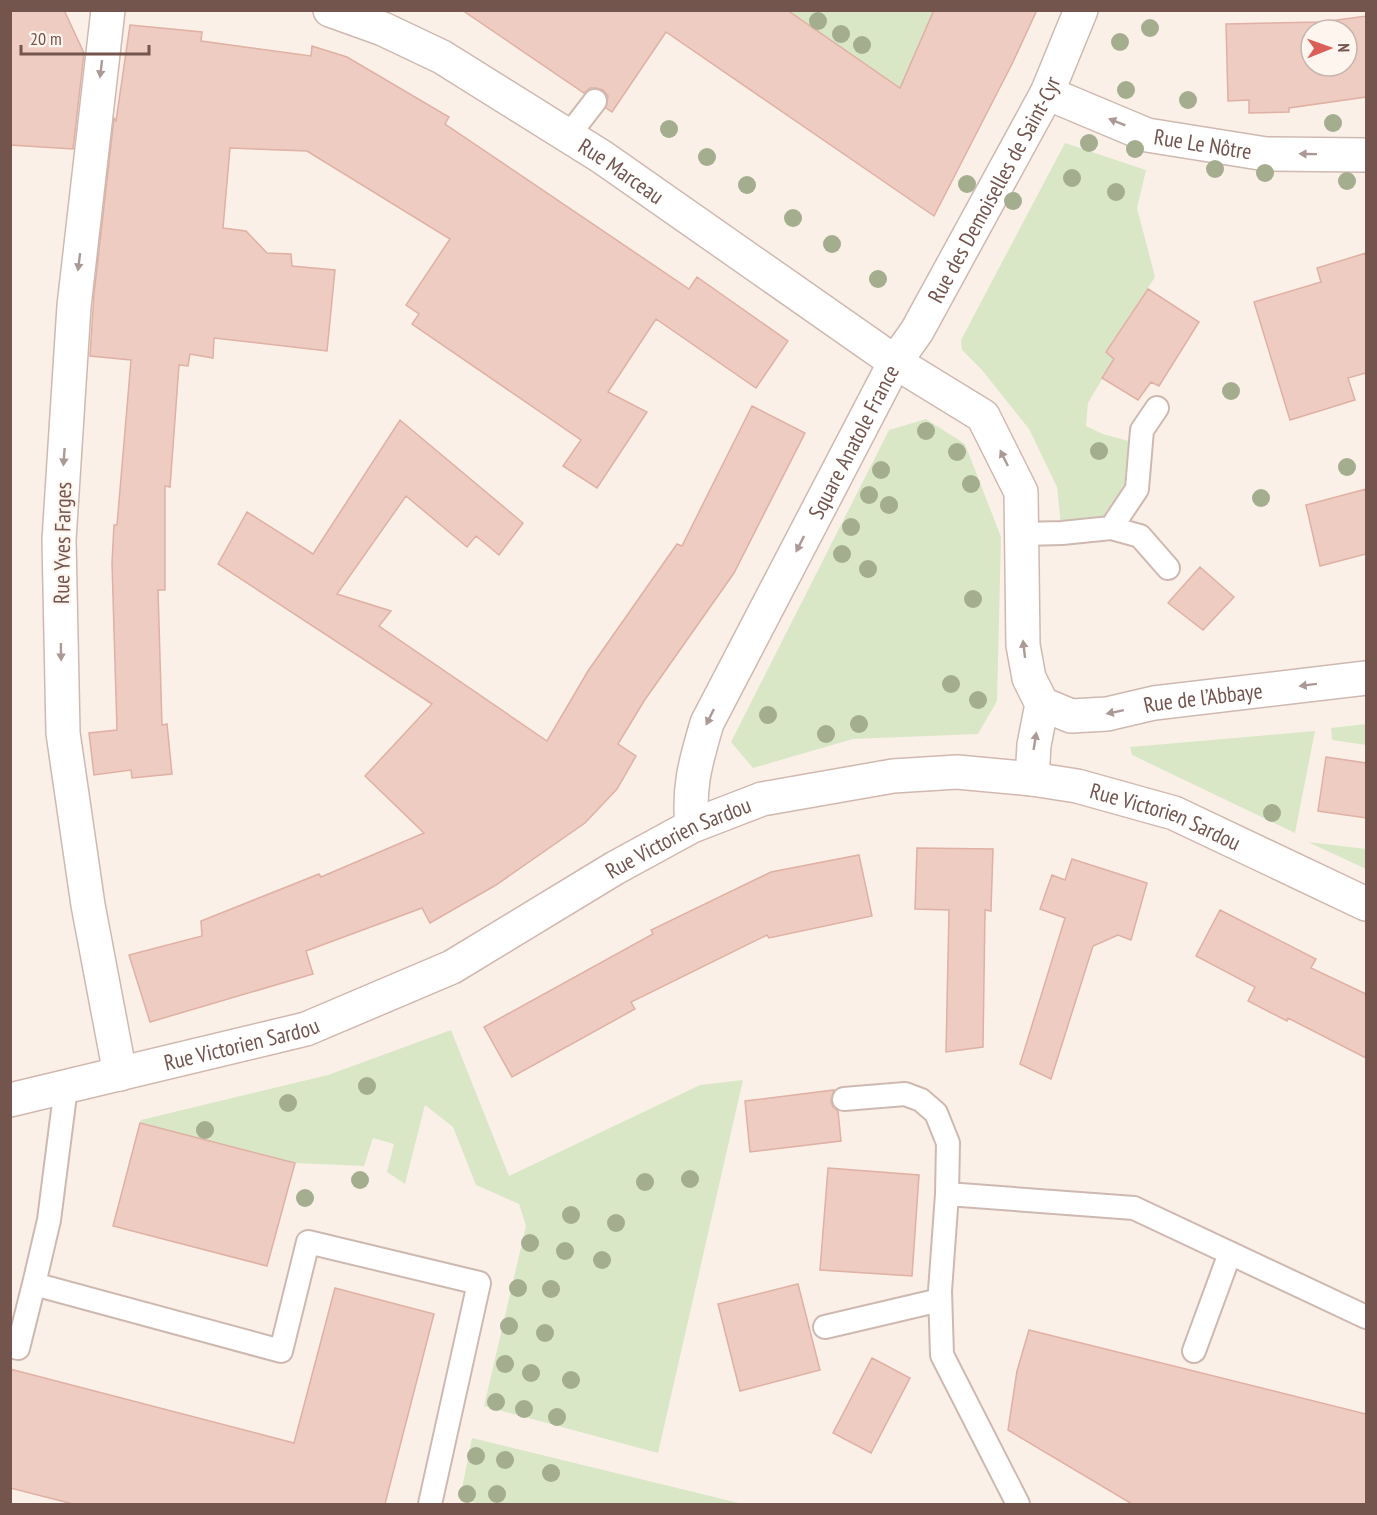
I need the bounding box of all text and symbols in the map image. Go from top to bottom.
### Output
scale bar [21,18,148,56]
north arrow [1299,18,1359,78]
text: 20 m [30,27,62,50]
text: N [1334,43,1354,52]
one-way arrow [96,59,106,78]
street label: Rue des Demoiselles de Saint-Cyr [921,72,1066,308]
one-way arrow [1108,117,1126,126]
street label: Rue Le Nôtre [1152,122,1254,165]
street label: Rue Marceau [573,132,669,210]
one-way arrow [1299,149,1318,159]
one-way arrow [74,253,83,272]
street label: Square Anatole France [802,360,905,524]
one-way arrow [60,447,69,466]
one-way arrow [1000,450,1009,467]
street label: Rue Yves Farges [47,482,77,604]
one-way arrow [795,536,805,553]
one-way arrow [1019,640,1029,659]
one-way arrow [57,642,66,661]
street label: Rue de l’Abbaye [1141,676,1264,719]
one-way arrow [1299,680,1318,690]
one-way arrow [1106,708,1125,717]
one-way arrow [706,709,715,726]
one-way arrow [1031,732,1040,751]
street label: Rue Victorien Sardou [1087,776,1245,857]
street label: Rue Victorien Sardou [600,791,755,885]
street label: Rue Victorien Sardou [161,1011,323,1077]

